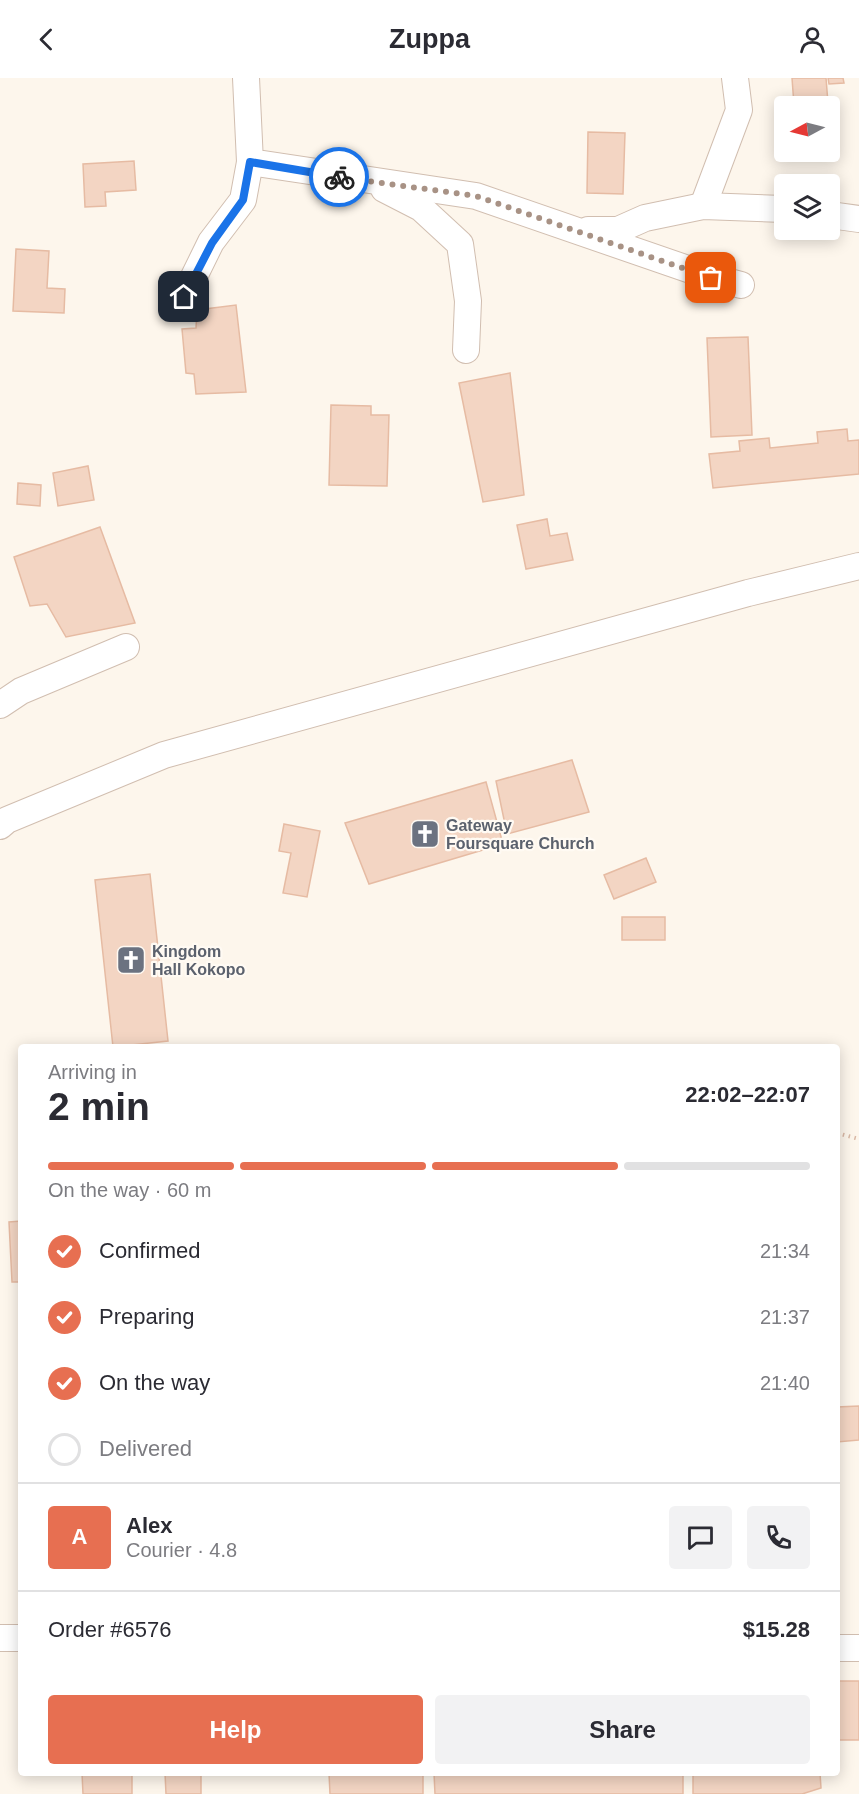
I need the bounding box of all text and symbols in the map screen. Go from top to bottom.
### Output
icon: back [30,23,63,56]
icon: person [796,23,829,56]
text: Zuppa [389,24,470,54]
north arrow [774,96,840,162]
map controls [774,96,840,240]
courier [309,147,369,207]
icon: bike [323,161,356,194]
button: layers [774,174,840,240]
pin [685,252,736,303]
icon: bag [694,261,727,294]
pin [158,271,209,322]
icon: home [167,280,200,313]
place label: Gateway Foursquare Church [446,817,594,852]
church icon: Gateway Foursquare Church [409,818,441,850]
place label: Kingdom Hall Kokopo [152,943,246,978]
church icon: Kingdom Hall Kokopo [115,944,147,976]
text: Arriving in [48,1061,137,1083]
text: 22:02–22:07 [685,1082,810,1107]
text: 2 min [48,1085,150,1128]
text: On the way · 60 m [48,1179,211,1201]
icon: check [48,1235,81,1268]
text: Confirmed [99,1238,200,1263]
text: 21:34 [760,1240,810,1262]
icon: check [48,1301,81,1334]
text: Preparing [99,1304,194,1329]
text: 21:37 [760,1306,810,1328]
icon: check [48,1367,81,1400]
text: On the way [99,1370,210,1395]
text: 21:40 [760,1372,810,1394]
text: Delivered [99,1436,192,1461]
button: chat [669,1506,732,1569]
button: phone [747,1506,810,1569]
text: Alex [126,1513,172,1538]
text: A [72,1524,87,1549]
text: Courier · 4.8 [126,1539,237,1561]
text: Order #6576 [48,1617,172,1642]
text: $15.28 [743,1617,810,1642]
button: Help [48,1695,423,1764]
button: Share [435,1695,810,1764]

